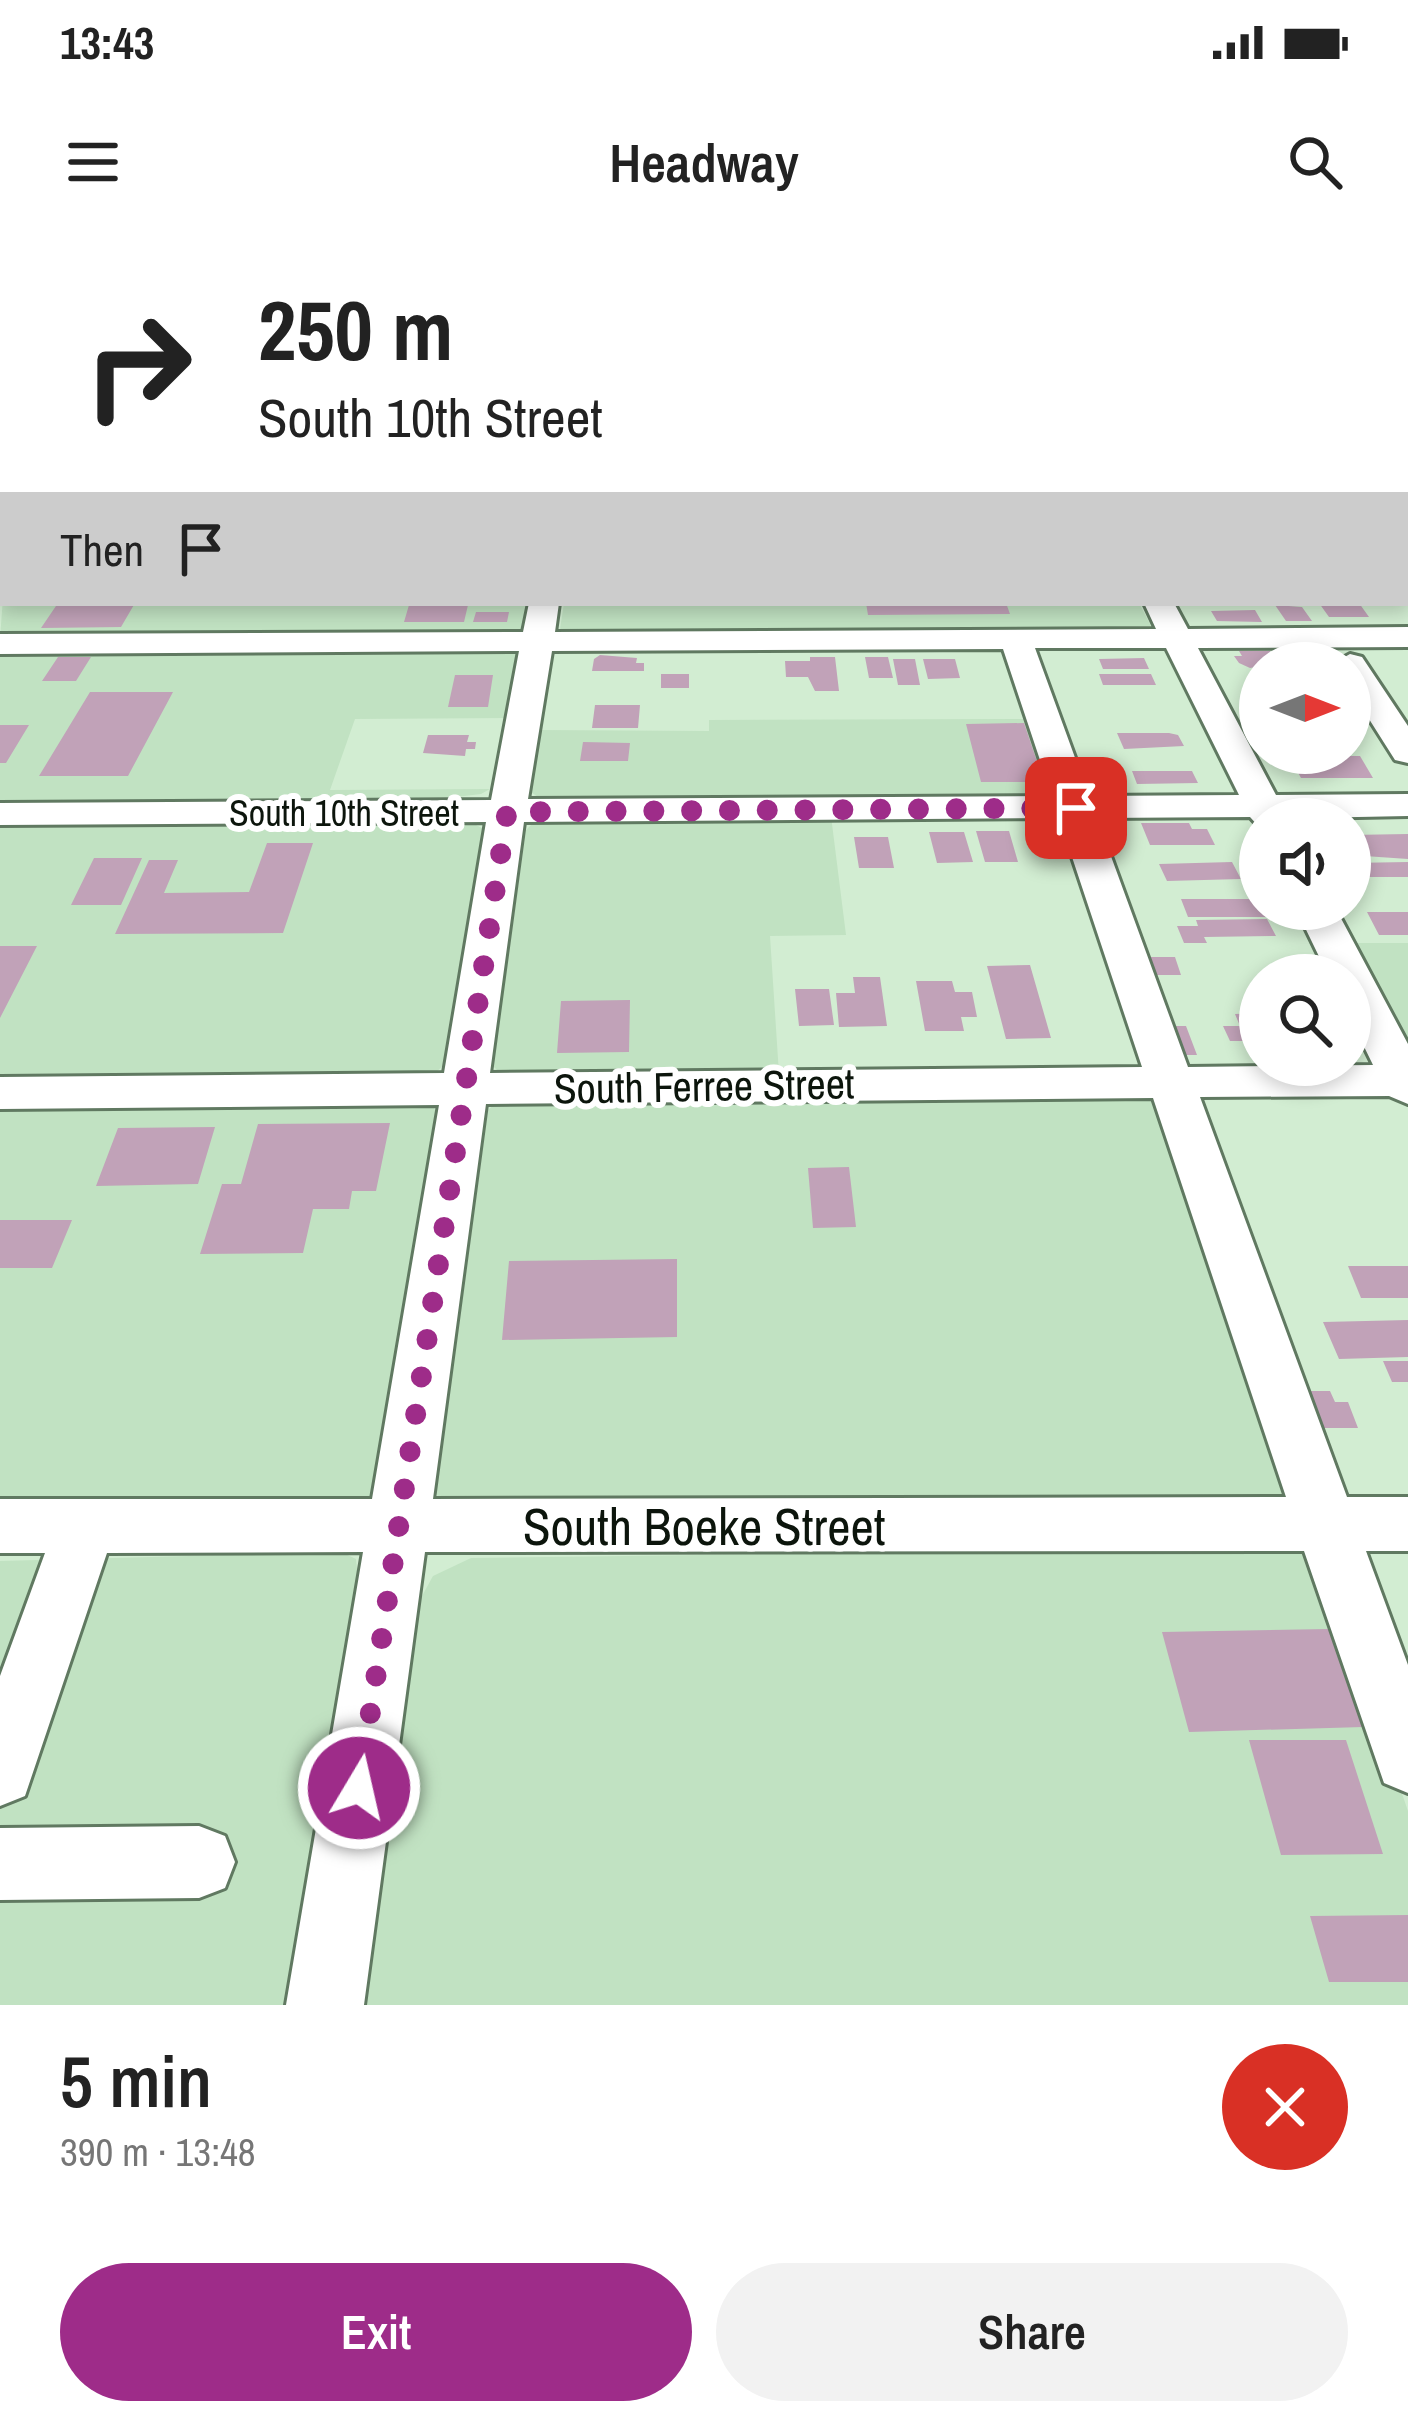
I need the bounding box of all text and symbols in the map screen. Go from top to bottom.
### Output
text: 13:43 [60,12,154,73]
text: Headway [609,126,799,199]
icon: menu [60,129,126,195]
icon: search [1282,129,1348,195]
text: 250 m [258,273,453,386]
icon: right [60,288,216,444]
text: South 10th Street [258,381,603,454]
icon: arrive [168,516,234,582]
text: Then [60,519,144,580]
north arrow [1239,642,1371,774]
map controls [1239,642,1371,1086]
pin [1025,757,1127,859]
icon: arrive [1043,775,1109,841]
street label: South 10th Street [229,789,459,837]
button: sound [1239,798,1371,930]
button: search [1239,954,1371,1086]
street label: South Ferree Street [553,1055,855,1117]
street label: South Boeke Street [523,1492,885,1561]
position arrow [296,1725,422,1851]
text: 5 min [60,2032,212,2129]
button: close [1222,2044,1348,2170]
text: 390 m · 13:48 [60,2126,256,2178]
button: Exit [60,2263,692,2401]
button: Share [716,2263,1348,2401]

